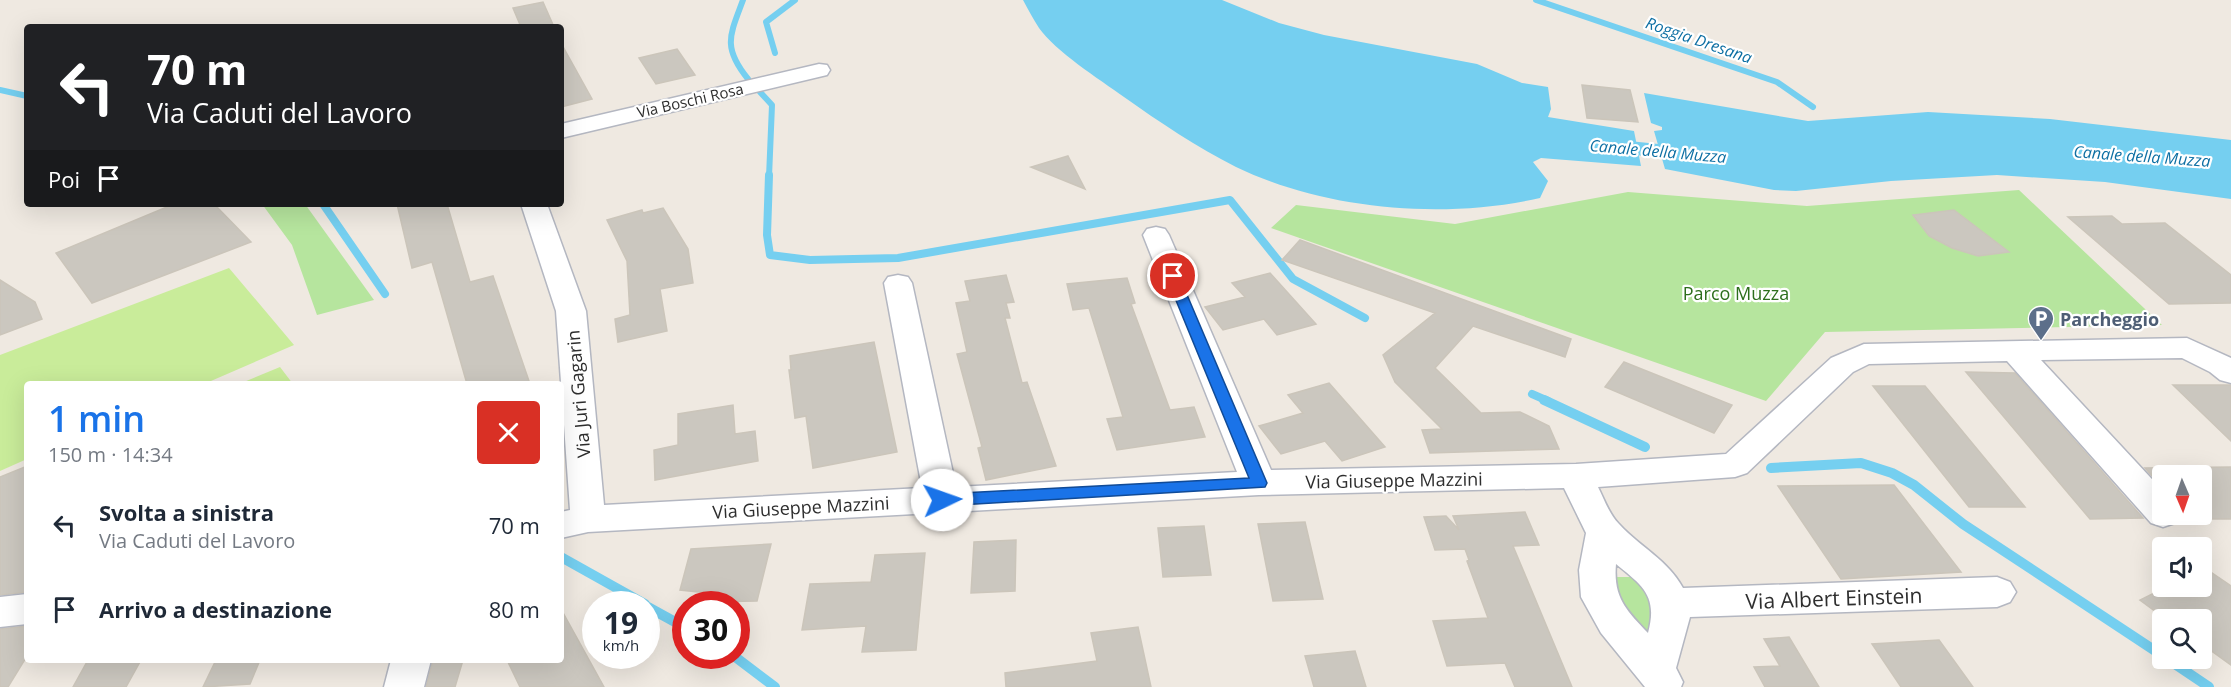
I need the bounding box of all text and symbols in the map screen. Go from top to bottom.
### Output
water label: Roggia Dresana [1643,11,1755,69]
text: 70 m [147,40,247,97]
icon: left [48,48,126,126]
street label: Via Boschi Rosa [635,78,745,122]
text: Via Caduti del Lavoro [147,94,412,131]
water label: Canale della Muzza [1589,134,1727,168]
water label: Canale della Muzza [2073,140,2211,172]
icon: arrive [92,162,125,195]
text: Poi [48,164,80,194]
pin [1147,250,1198,301]
icon: arrive [1156,259,1189,292]
park label: Parco Muzza [1683,281,1789,305]
parking icon: Parcheggio [2026,304,2056,342]
place label: Parcheggio [2060,307,2159,331]
street label: Via Juri Gagarin [560,329,596,459]
text: 1 min [48,394,145,443]
button: close [477,401,540,464]
text: 150 m · 14:34 [48,441,173,468]
north arrow [2152,465,2212,525]
map controls [2152,465,2212,669]
street label: Via Giuseppe Mazzini [1305,466,1483,494]
position arrow [910,468,974,532]
street label: Via Giuseppe Mazzini [712,490,890,524]
text: Svolta a sinistra [99,497,274,527]
icon: left [48,509,81,542]
text: 70 m [489,510,540,540]
text: Via Caduti del Lavoro [99,527,295,554]
button: sound [2152,537,2212,597]
street label: Via Albert Einstein [1745,581,1923,615]
speed limit sign: 30 [672,591,750,669]
icon: arrive [48,593,81,626]
text: Arrivo a destinazione [99,594,332,624]
text: 80 m [489,594,540,624]
text: 19 [604,602,638,643]
button: search [2152,609,2212,669]
text: km/h [603,635,639,655]

